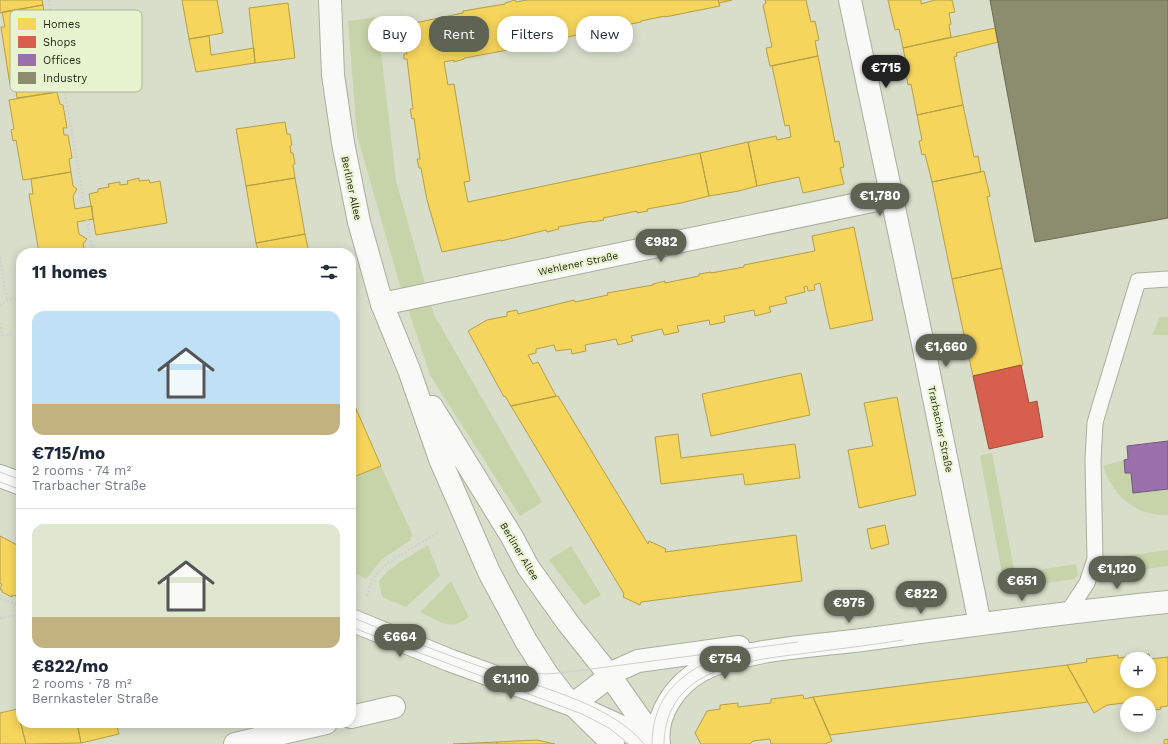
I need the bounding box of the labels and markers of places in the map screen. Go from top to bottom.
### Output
pin: €715 [862,55,910,89]
pin: €1,780 [847,183,913,217]
pin: €982 [637,229,685,263]
pin: €1,660 [913,334,979,368]
pin: €1,120 [1084,556,1150,590]
pin: €651 [998,568,1046,602]
pin: €822 [897,581,945,615]
pin: €975 [825,590,873,624]
pin: €664 [376,624,424,658]
pin: €754 [701,646,749,680]
pin: €1,110 [478,666,544,700]

